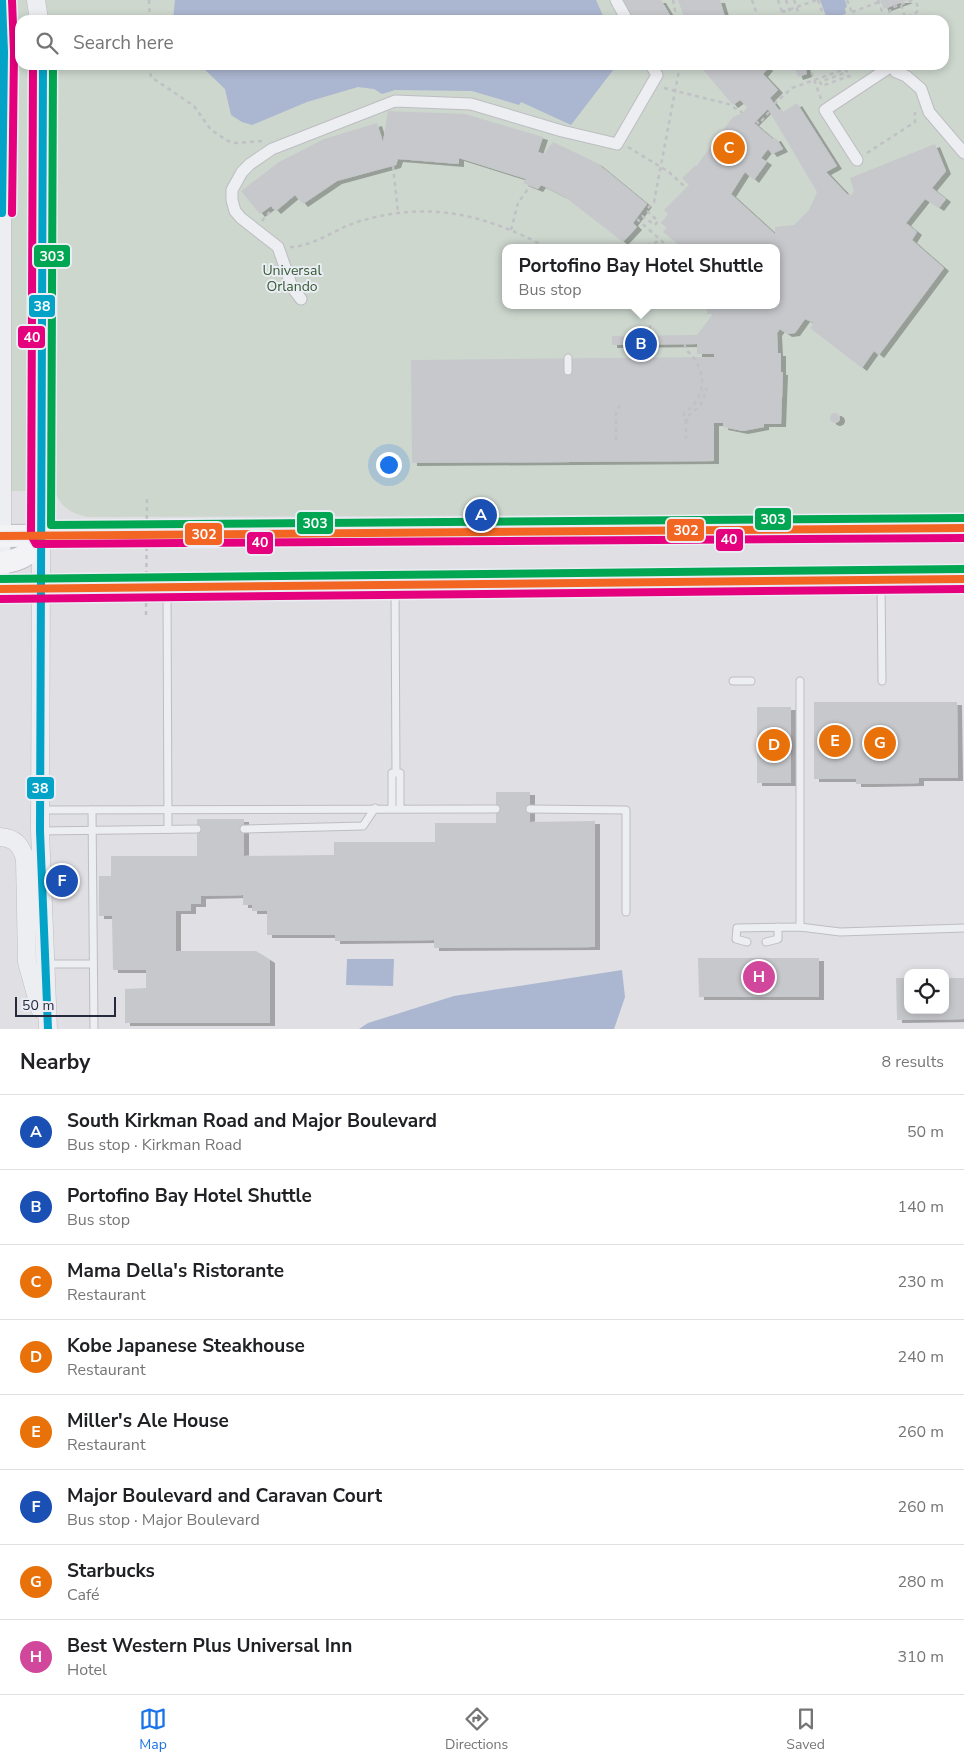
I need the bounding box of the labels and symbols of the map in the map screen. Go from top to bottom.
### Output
pin: C [713,129,745,167]
line badge: 303 [33,244,71,268]
text: 303 [39,247,65,266]
park label: Universal Orlando [262,261,322,296]
line badge: 38 [28,294,56,318]
text: 38 [34,297,50,316]
line badge: 40 [17,325,46,349]
pin: B [625,325,657,363]
text: 40 [24,328,40,347]
your location [376,452,402,478]
pin: A [465,496,497,534]
line badge: 303 [754,507,792,531]
text: 303 [760,510,786,529]
line badge: 303 [296,511,334,535]
text: 303 [302,514,328,533]
line badge: 302 [666,518,705,542]
text: 302 [673,521,699,540]
line badge: 302 [184,522,223,546]
text: 302 [191,525,217,544]
line badge: 40 [715,528,744,552]
text: 40 [721,530,737,549]
line badge: 40 [246,531,274,555]
text: 40 [252,533,268,552]
pin: E [819,722,851,760]
pin: G [864,724,896,762]
pin: D [758,726,790,764]
line badge: 38 [26,776,55,800]
text: 38 [32,779,48,798]
pin: F [46,862,78,900]
pin: H [743,958,775,996]
scale bar [15,994,116,1017]

